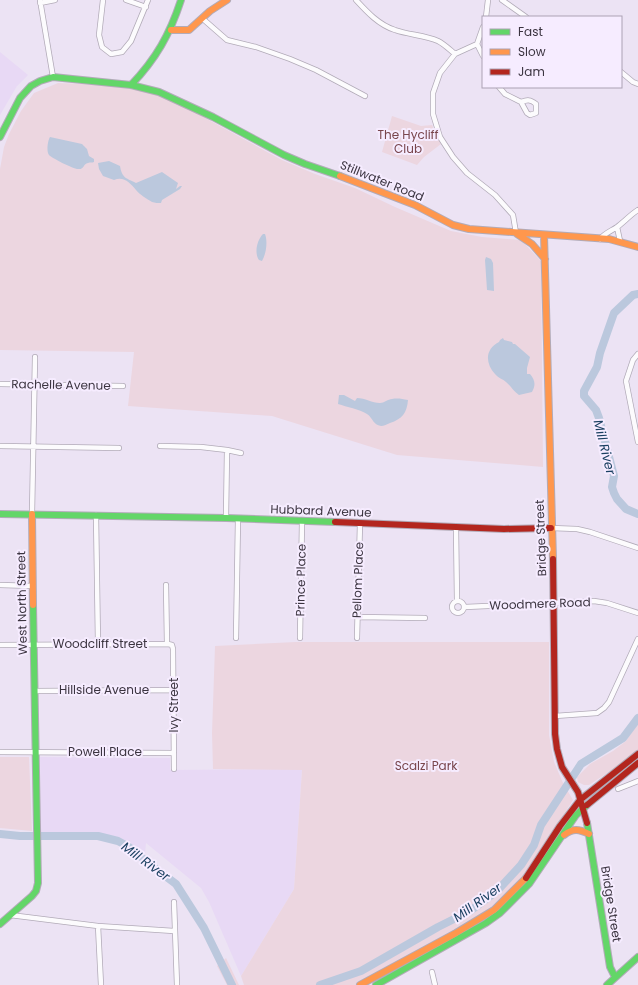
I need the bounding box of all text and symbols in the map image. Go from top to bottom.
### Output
legend [482,16,622,88]
text: Fast [518,23,543,40]
text: Slow [518,43,546,60]
text: Jam [518,63,545,80]
park label: The Hycliff Club [378,126,439,157]
street label: Stillwater Road [338,156,427,205]
street label: Rachelle Avenue [11,375,111,394]
water label: Mill River [589,418,621,478]
street label: Bridge Street [531,499,550,577]
street label: Hubbard Avenue [270,500,372,521]
street label: Pellom Place [348,542,367,618]
street label: Prince Place [291,543,310,617]
street label: West North Street [12,551,31,655]
street label: Woodmere Road [489,593,591,614]
street label: Woodcliff Street [53,635,147,652]
street label: Ivy Street [165,678,182,732]
street label: Hillside Avenue [59,681,149,698]
street label: Powell Place [68,743,142,760]
park label: Scalzi Park [395,757,458,774]
water label: Mill River [117,837,175,886]
street label: Bridge Street [597,865,626,943]
water label: Mill River [449,878,506,927]

